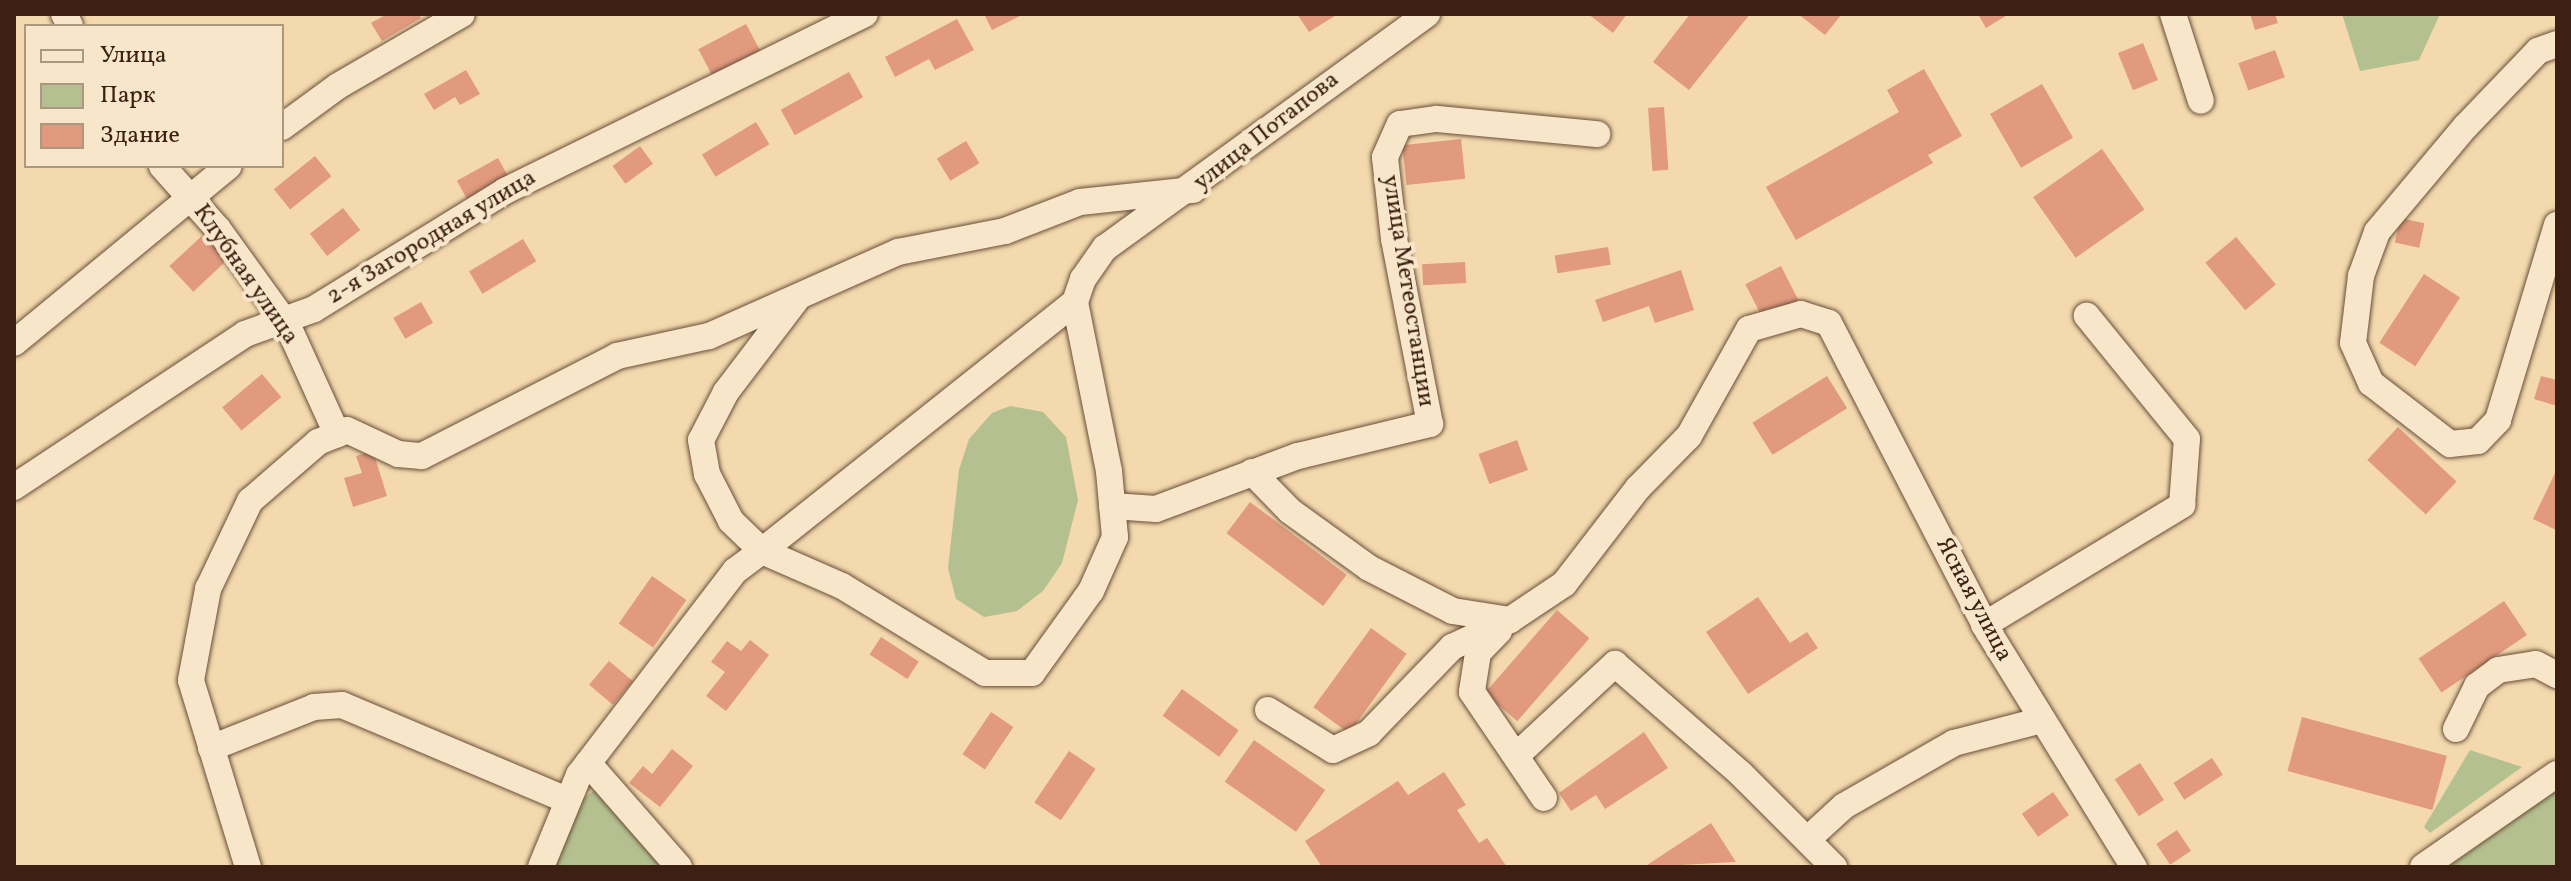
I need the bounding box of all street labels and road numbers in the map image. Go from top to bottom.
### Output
street label: улица Потапова [1188,66,1346,198]
street label: 2-я Загородная улица [322,164,542,312]
street label: улица Метеостанции [1374,173,1440,409]
street label: Клубная улица [186,199,304,351]
street label: Ясная улица [1928,533,2018,667]

